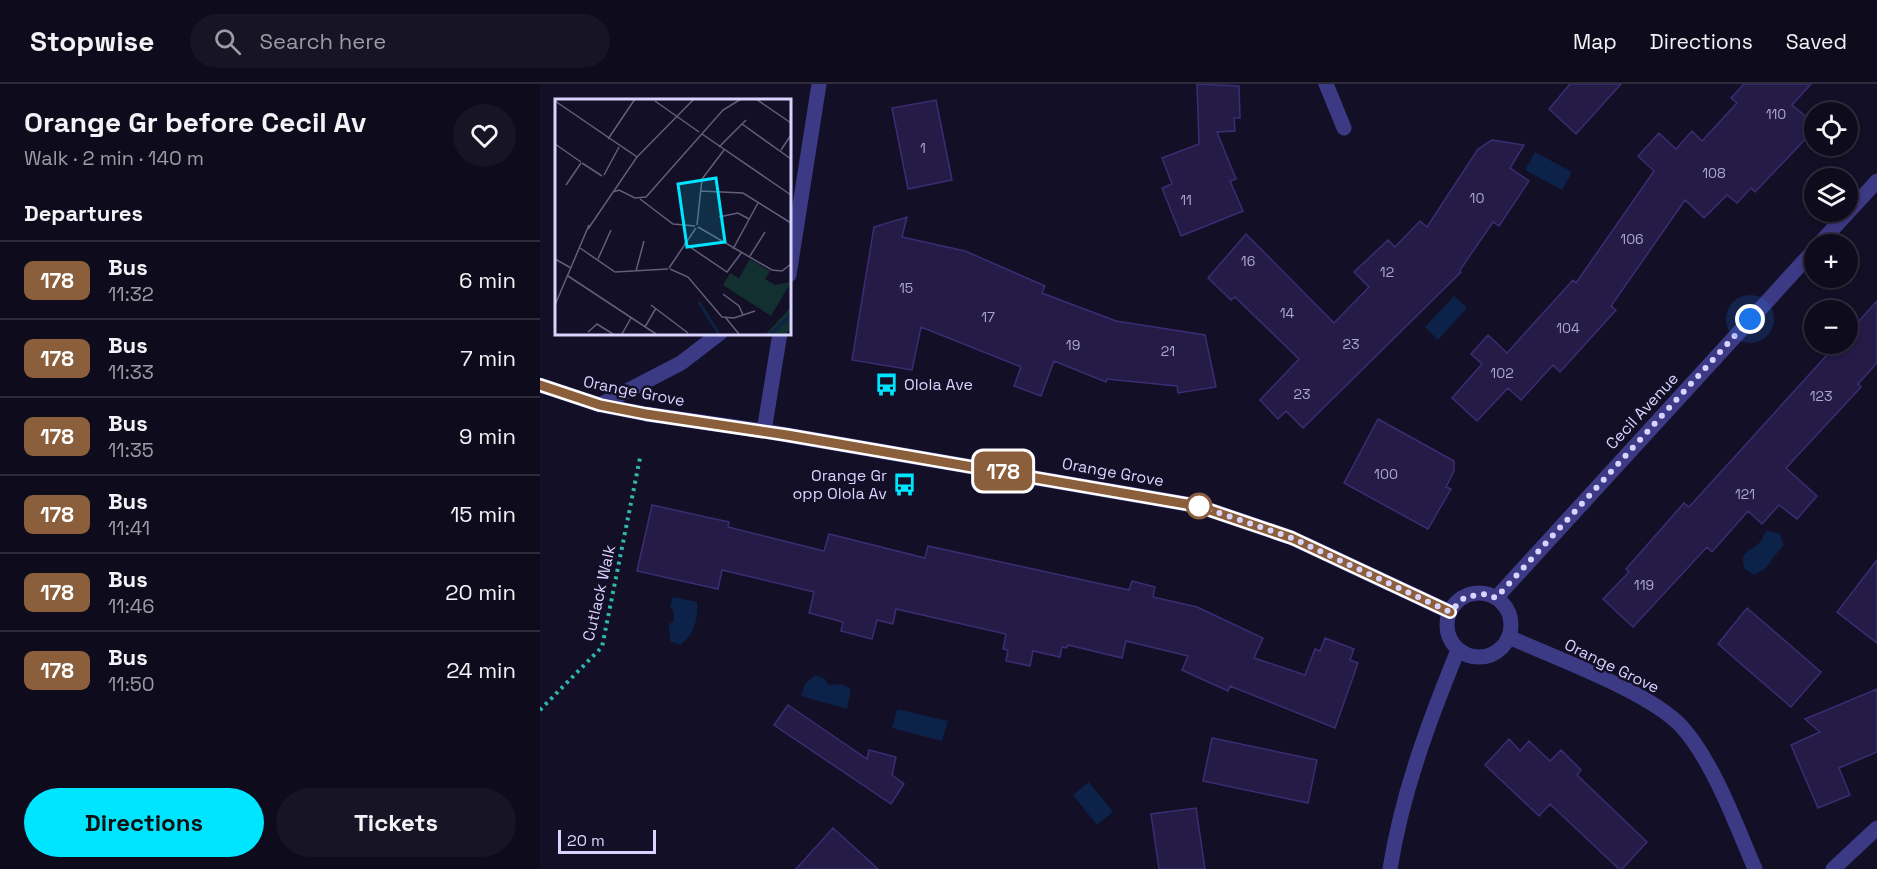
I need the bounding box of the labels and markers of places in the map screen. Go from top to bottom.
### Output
bus stop icon: Olola Ave [873,371,899,397]
place label: Olola Ave [904,374,973,395]
place label: Orange Gr opp Olola Av [792,465,887,504]
bus stop icon: Orange Gr opp Olola Av [892,471,918,497]
unlabelled marker [1186,493,1212,519]

